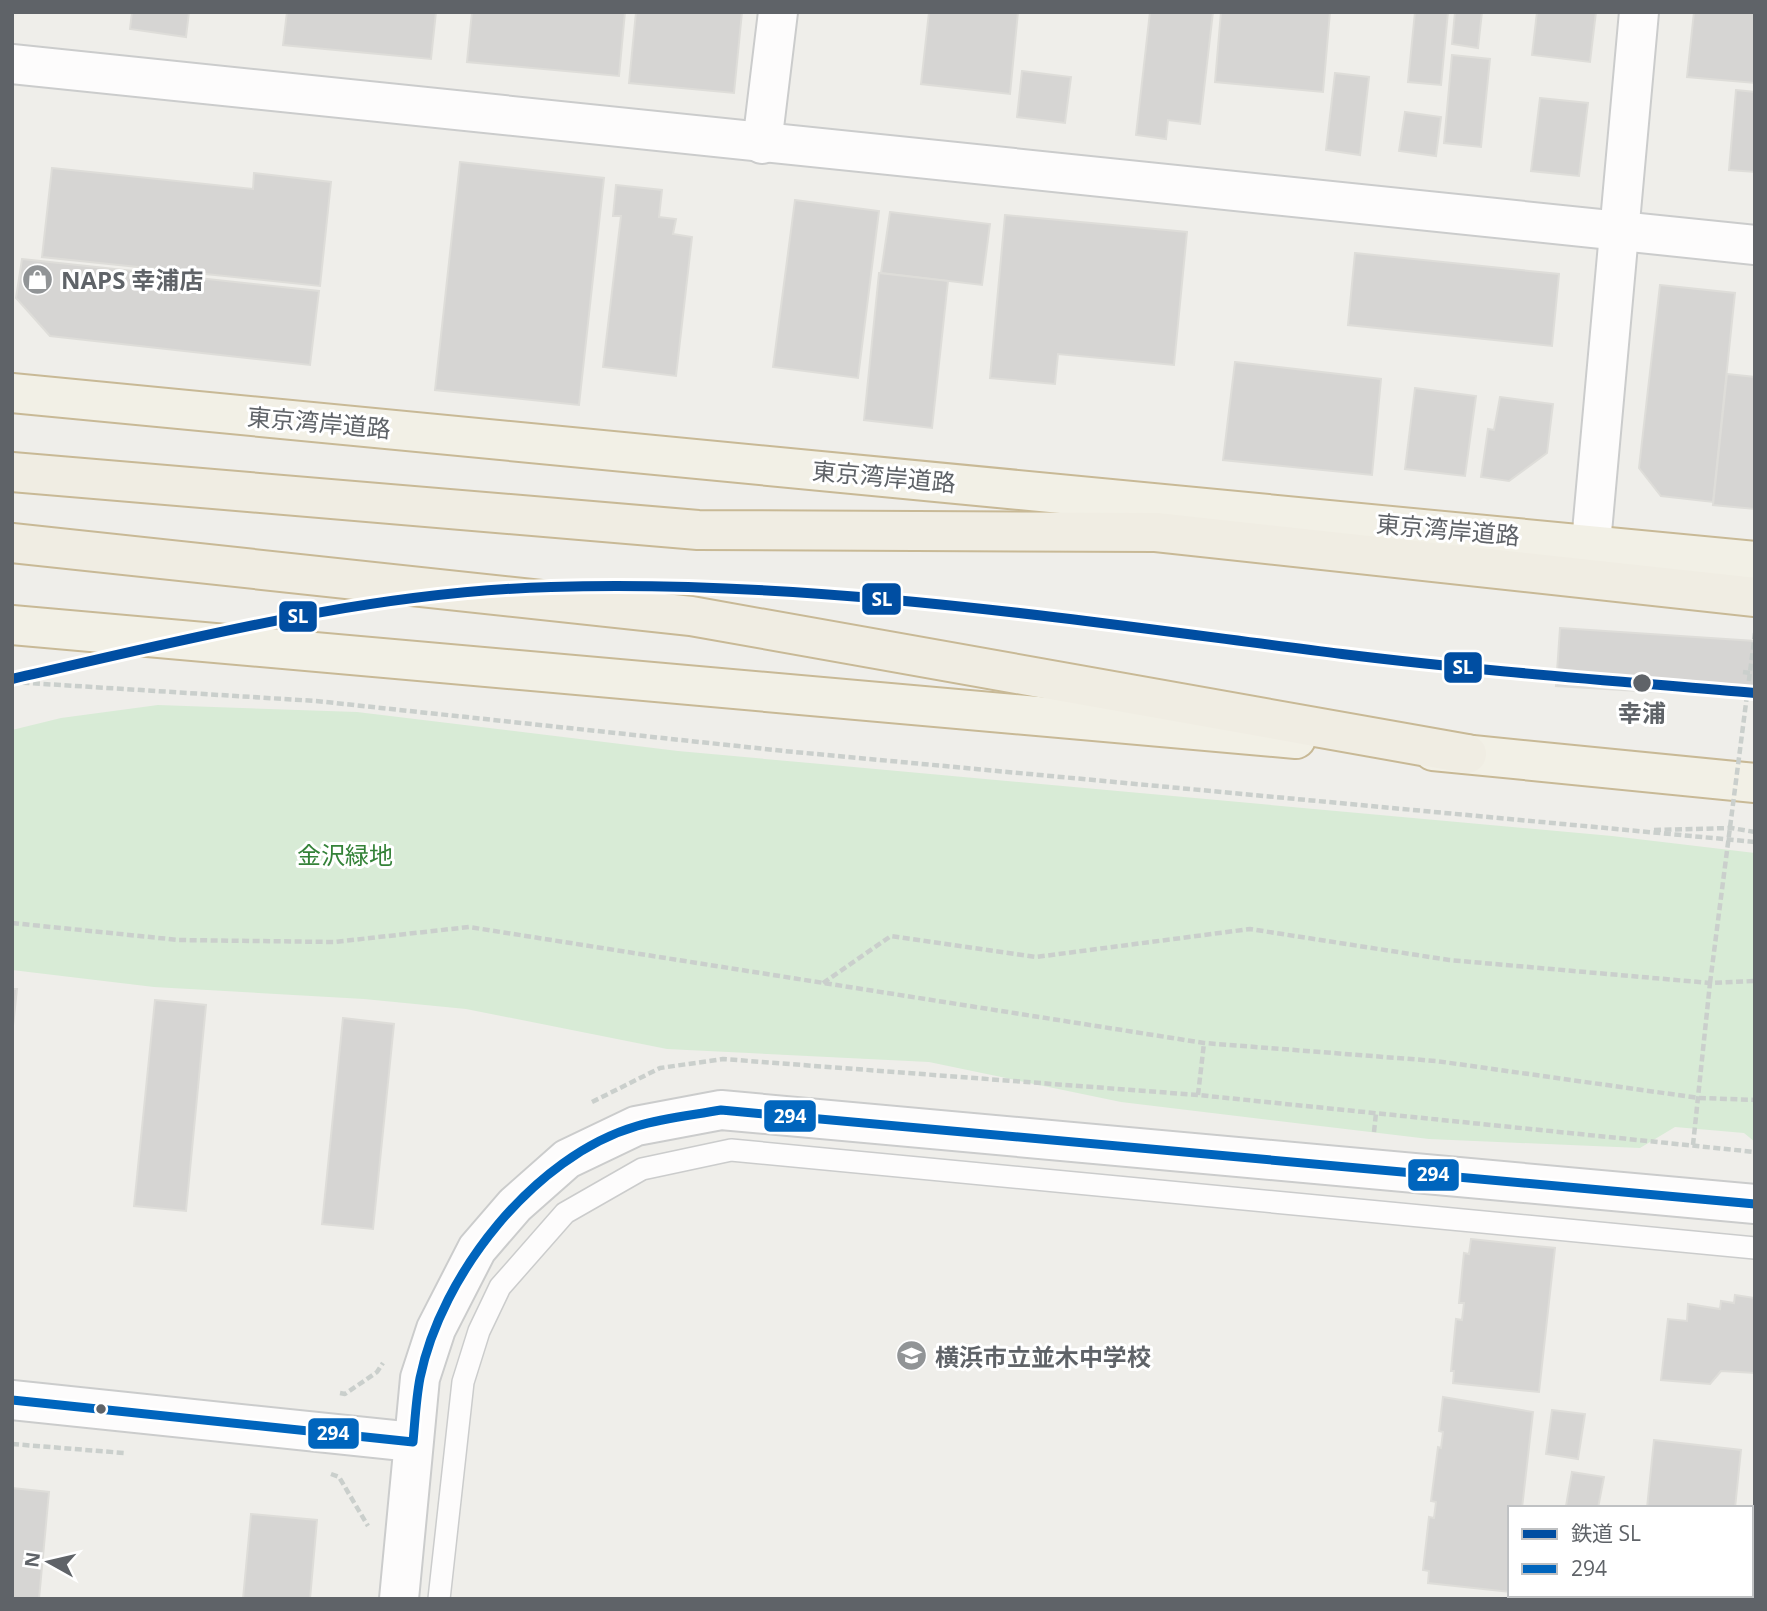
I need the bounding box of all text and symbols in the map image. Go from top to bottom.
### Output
shop icon: NAPS 幸浦店 [21,262,55,296]
place label: NAPS 幸浦店 [61,263,204,296]
street label: 東京湾岸道路 [246,399,392,445]
street label: 東京湾岸道路 [811,453,957,499]
street label: 東京湾岸道路 [1375,506,1521,552]
line badge: SL [861,582,902,616]
text: SL [871,586,893,612]
line badge: SL [278,600,318,633]
text: SL [287,603,309,629]
line badge: SL [1443,651,1483,684]
text: SL [1452,654,1474,680]
marker: 幸浦 [1631,672,1653,694]
place label: 幸浦 [1618,696,1666,729]
park label: 金沢緑地 [297,838,393,871]
line badge: 294 [763,1099,817,1133]
text: 294 [774,1103,806,1129]
line badge: 294 [1407,1158,1460,1192]
text: 294 [1417,1161,1449,1187]
school or university icon: 横浜市立並木中学校 [895,1339,929,1373]
place label: 横浜市立並木中学校 [935,1340,1151,1373]
unlabelled marker [94,1402,108,1416]
line badge: 294 [307,1417,360,1450]
text: 294 [317,1420,349,1446]
legend [1508,1506,1753,1597]
text: 鉄道 SL [1571,1519,1641,1547]
north arrow [14,1527,84,1597]
text: N [18,1550,46,1569]
text: 294 [1571,1554,1607,1582]

